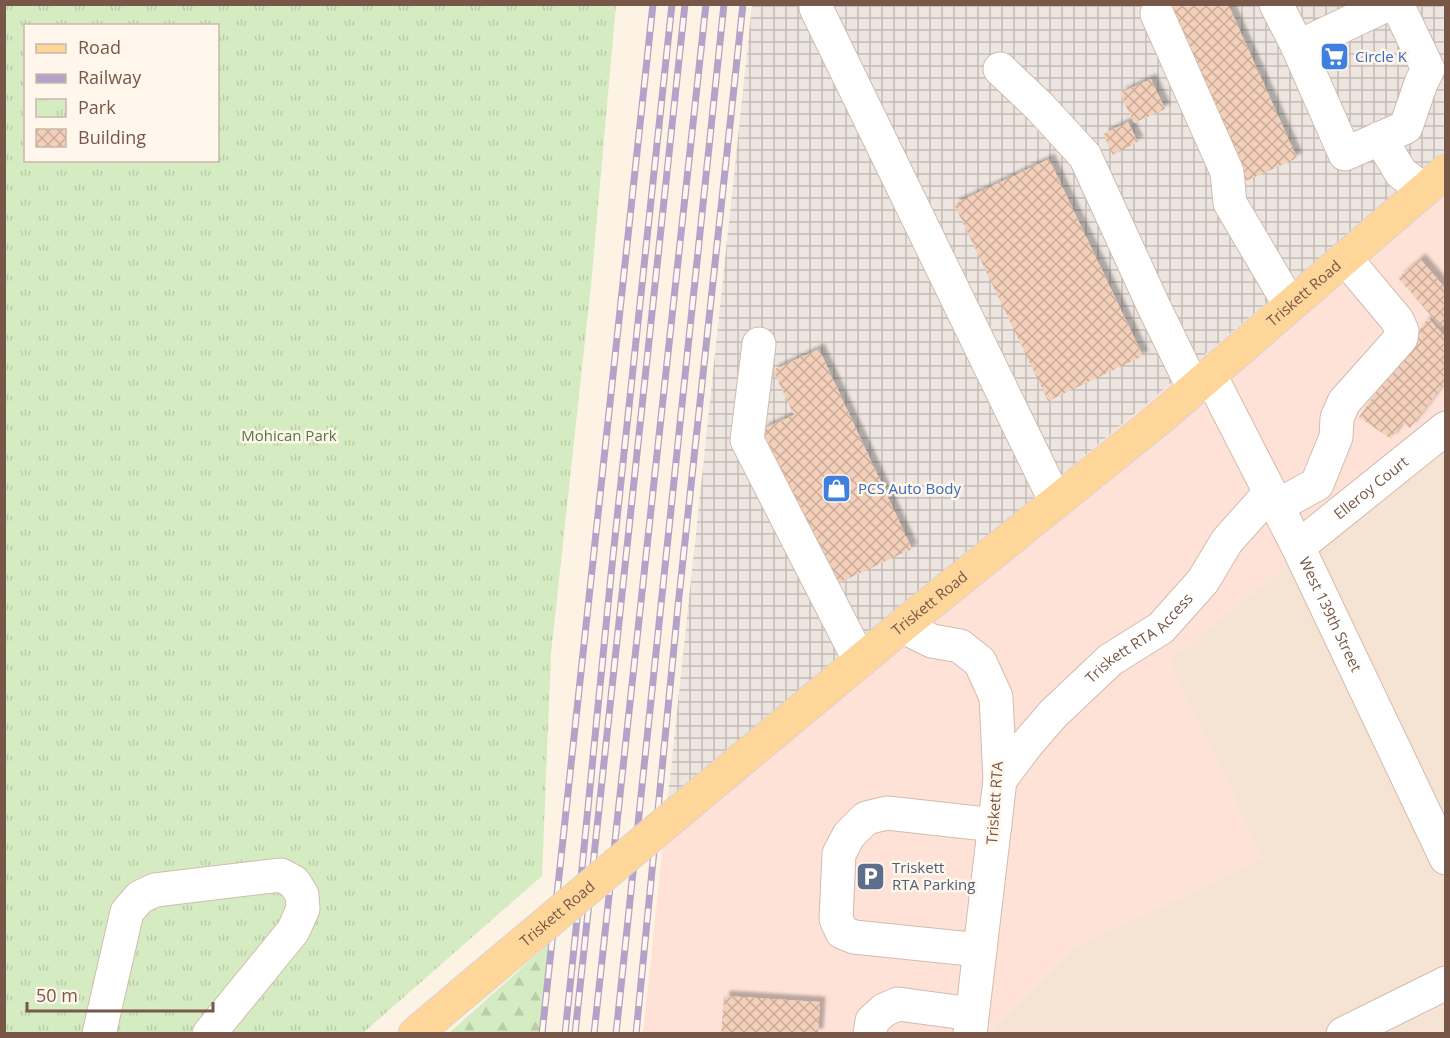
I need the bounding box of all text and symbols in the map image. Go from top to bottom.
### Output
legend [24,24,219,162]
text: Road [78,35,121,59]
supermarket icon: Circle K [1318,41,1350,73]
place label: Circle K [1355,46,1408,66]
text: Railway [78,65,142,89]
text: Park [78,95,116,119]
text: Building [78,125,146,149]
street label: Triskett Road [1262,255,1345,331]
park label: Mohican Park [241,425,337,445]
street label: Elleroy Court [1329,451,1412,523]
shop icon: PCS Auto Body [821,473,853,505]
place label: PCS Auto Body [858,478,961,498]
street label: West 139th Street [1295,553,1367,675]
street label: Triskett Road [887,566,971,640]
street label: Triskett RTA Access [1081,588,1197,687]
street label: Triskett RTA [981,760,1007,845]
place label: Triskett RTA Parking [892,857,975,894]
parking icon: Triskett RTA Parking [855,861,887,893]
street label: Triskett Road [515,876,599,950]
scale bar [27,975,213,1013]
text: 50 m [36,983,78,1007]

